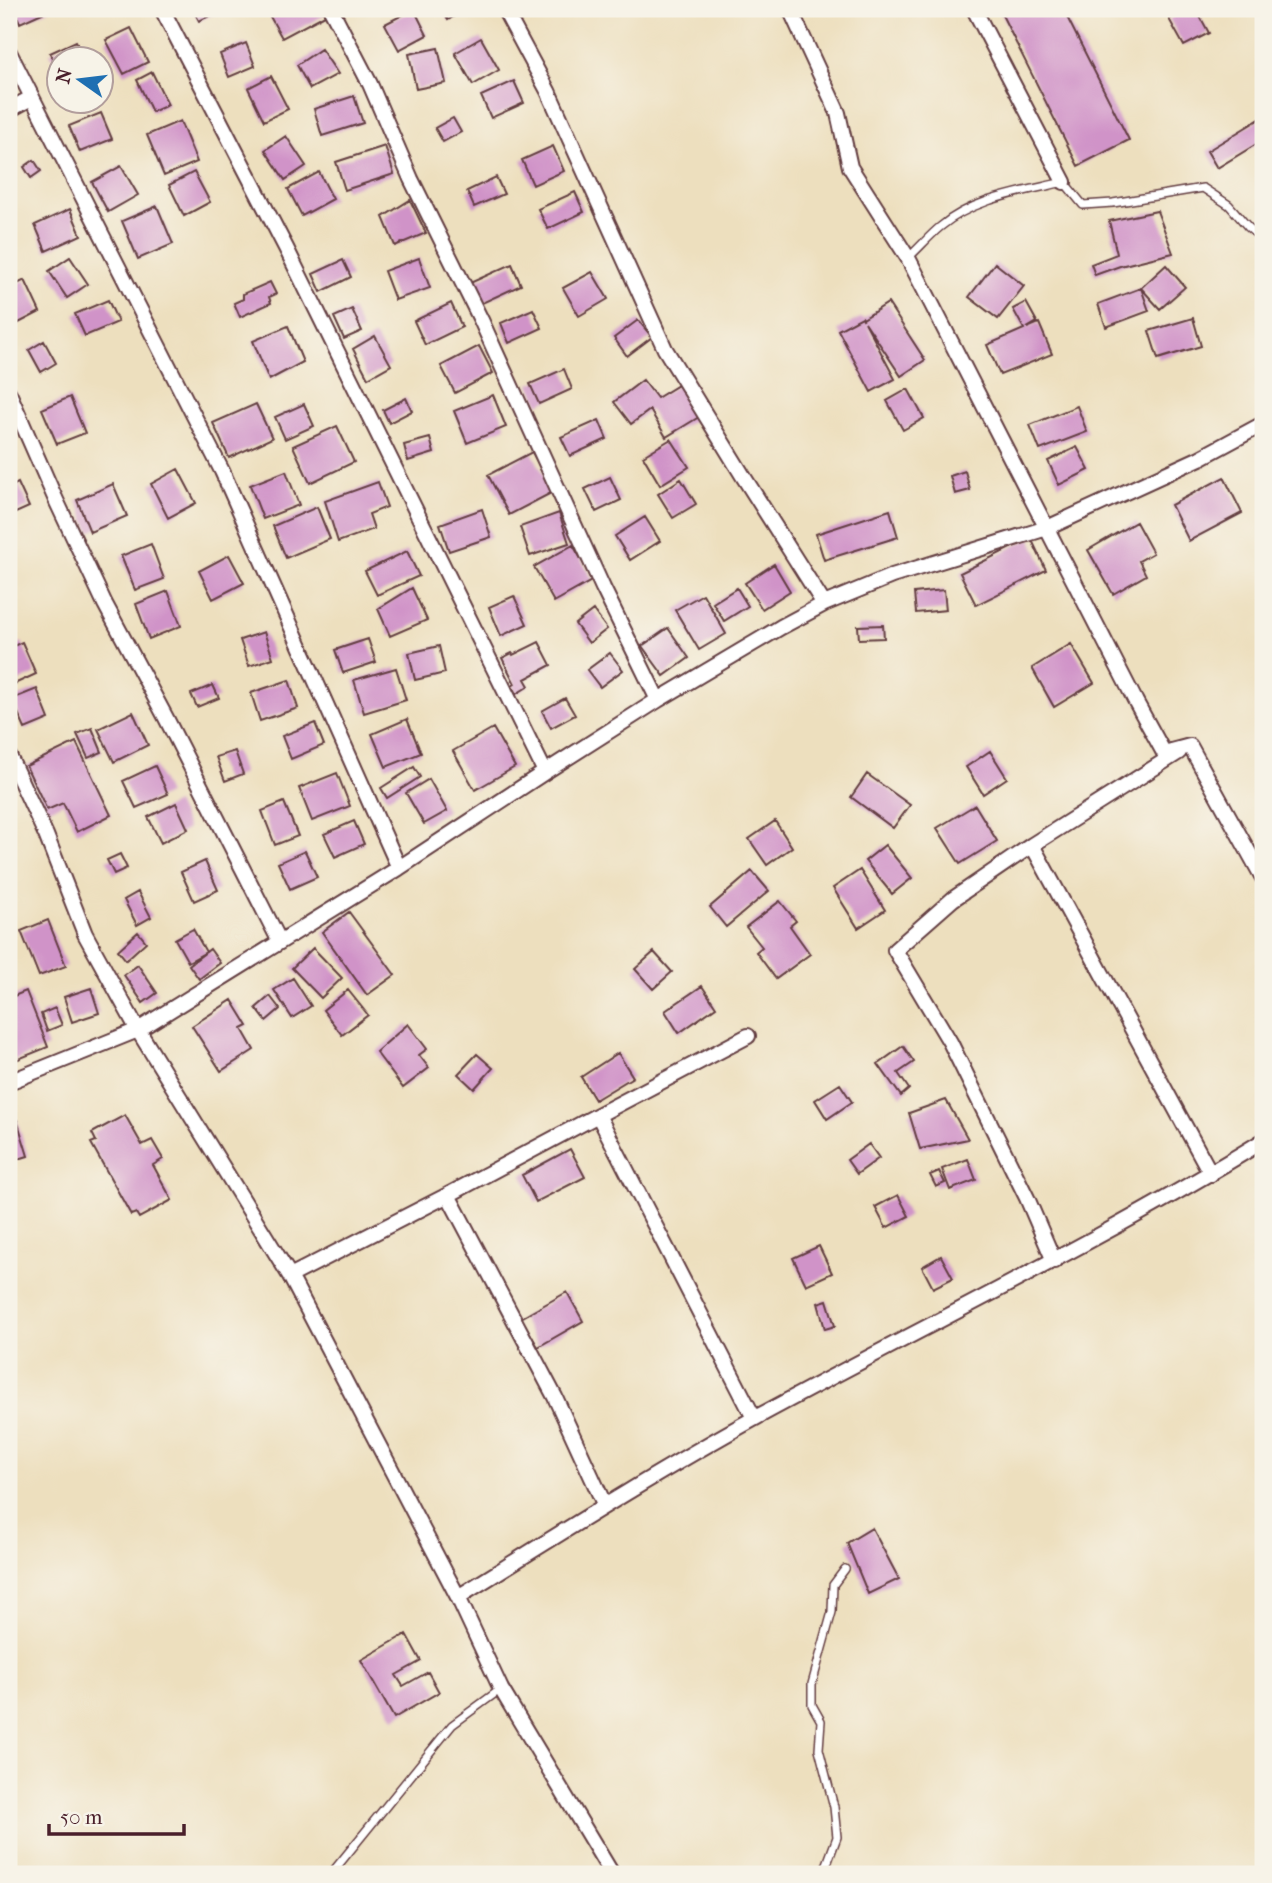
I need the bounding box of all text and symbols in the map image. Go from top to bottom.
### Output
north arrow [46,46,116,116]
text: N [52,66,77,86]
scale bar [49,1792,184,1836]
text: 50 m [60,1805,103,1829]

